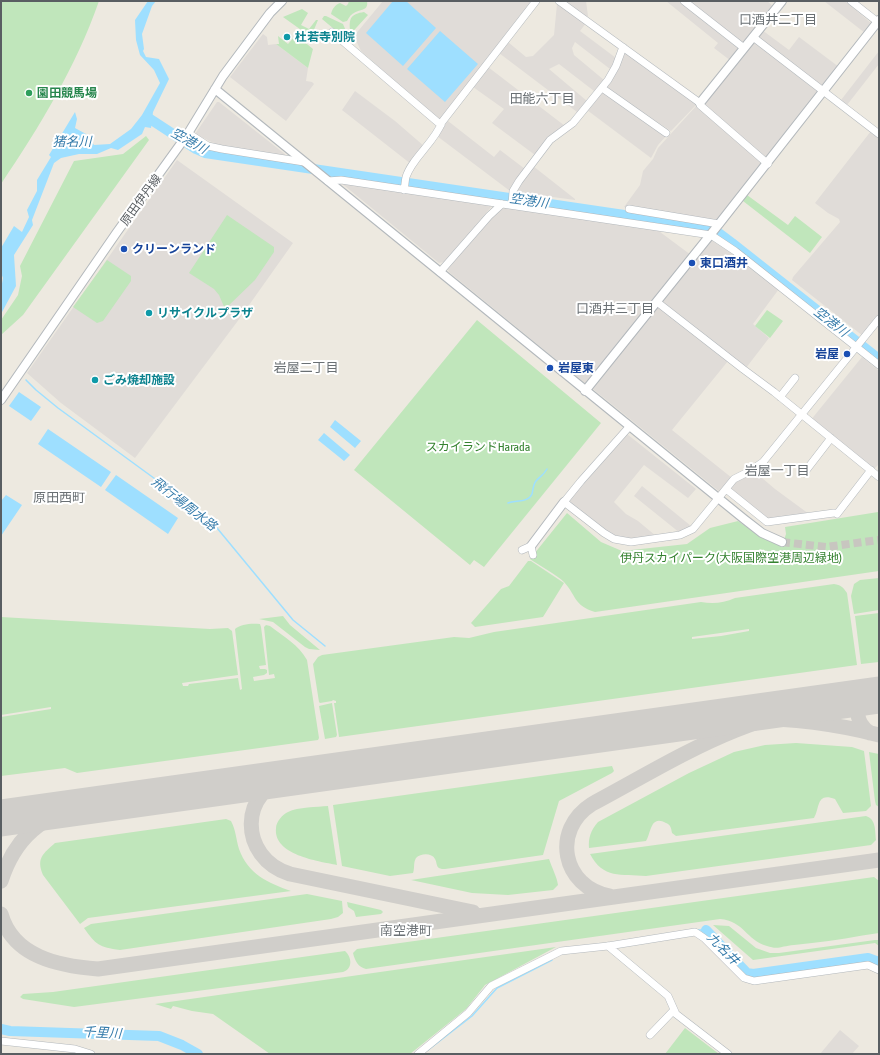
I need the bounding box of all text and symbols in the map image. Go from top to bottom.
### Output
district label: 口酒井二丁目 [739,12,817,28]
place label: 杜若寺別院 [295,30,355,44]
marker: 杜若寺別院 [282,32,292,42]
place label: 園田競馬場 [37,86,97,100]
marker: 園田競馬場 [24,88,34,98]
district label: 田能六丁目 [510,91,574,107]
water label: 空港川 [168,125,210,157]
water label: 猪名川 [53,134,91,150]
street label: 原田伊丹線 [118,171,164,229]
water label: 空港川 [509,191,549,211]
place label: クリーンランド [132,242,216,256]
marker: クリーンランド [119,244,129,254]
place label: 東口酒井 [700,256,748,270]
marker: 東口酒井 [687,258,697,268]
district label: 口酒井三丁目 [576,301,654,317]
water label: 空港川 [811,304,851,340]
place label: リサイクルプラザ [157,306,253,320]
marker: リサイクルプラザ [144,308,154,318]
place label: 岩屋 [815,347,839,361]
marker: 岩屋 [842,349,852,359]
district label: 岩屋二丁目 [274,360,338,376]
place label: 岩屋東 [558,361,594,375]
marker: 岩屋東 [545,363,555,373]
place label: ごみ焼却施設 [103,373,175,387]
marker: ごみ焼却施設 [90,375,100,385]
park label: スカイランドHarada [426,440,530,454]
district label: 岩屋一丁目 [745,463,809,479]
water label: 飛行場周水路 [148,474,220,534]
district label: 原田西町 [33,490,85,506]
park label: 伊丹スカイパーク(大阪国際空港周辺緑地) [620,551,842,565]
district label: 南空港町 [380,923,432,939]
water label: 九名井 [704,930,742,968]
water label: 千里川 [82,1024,122,1042]

